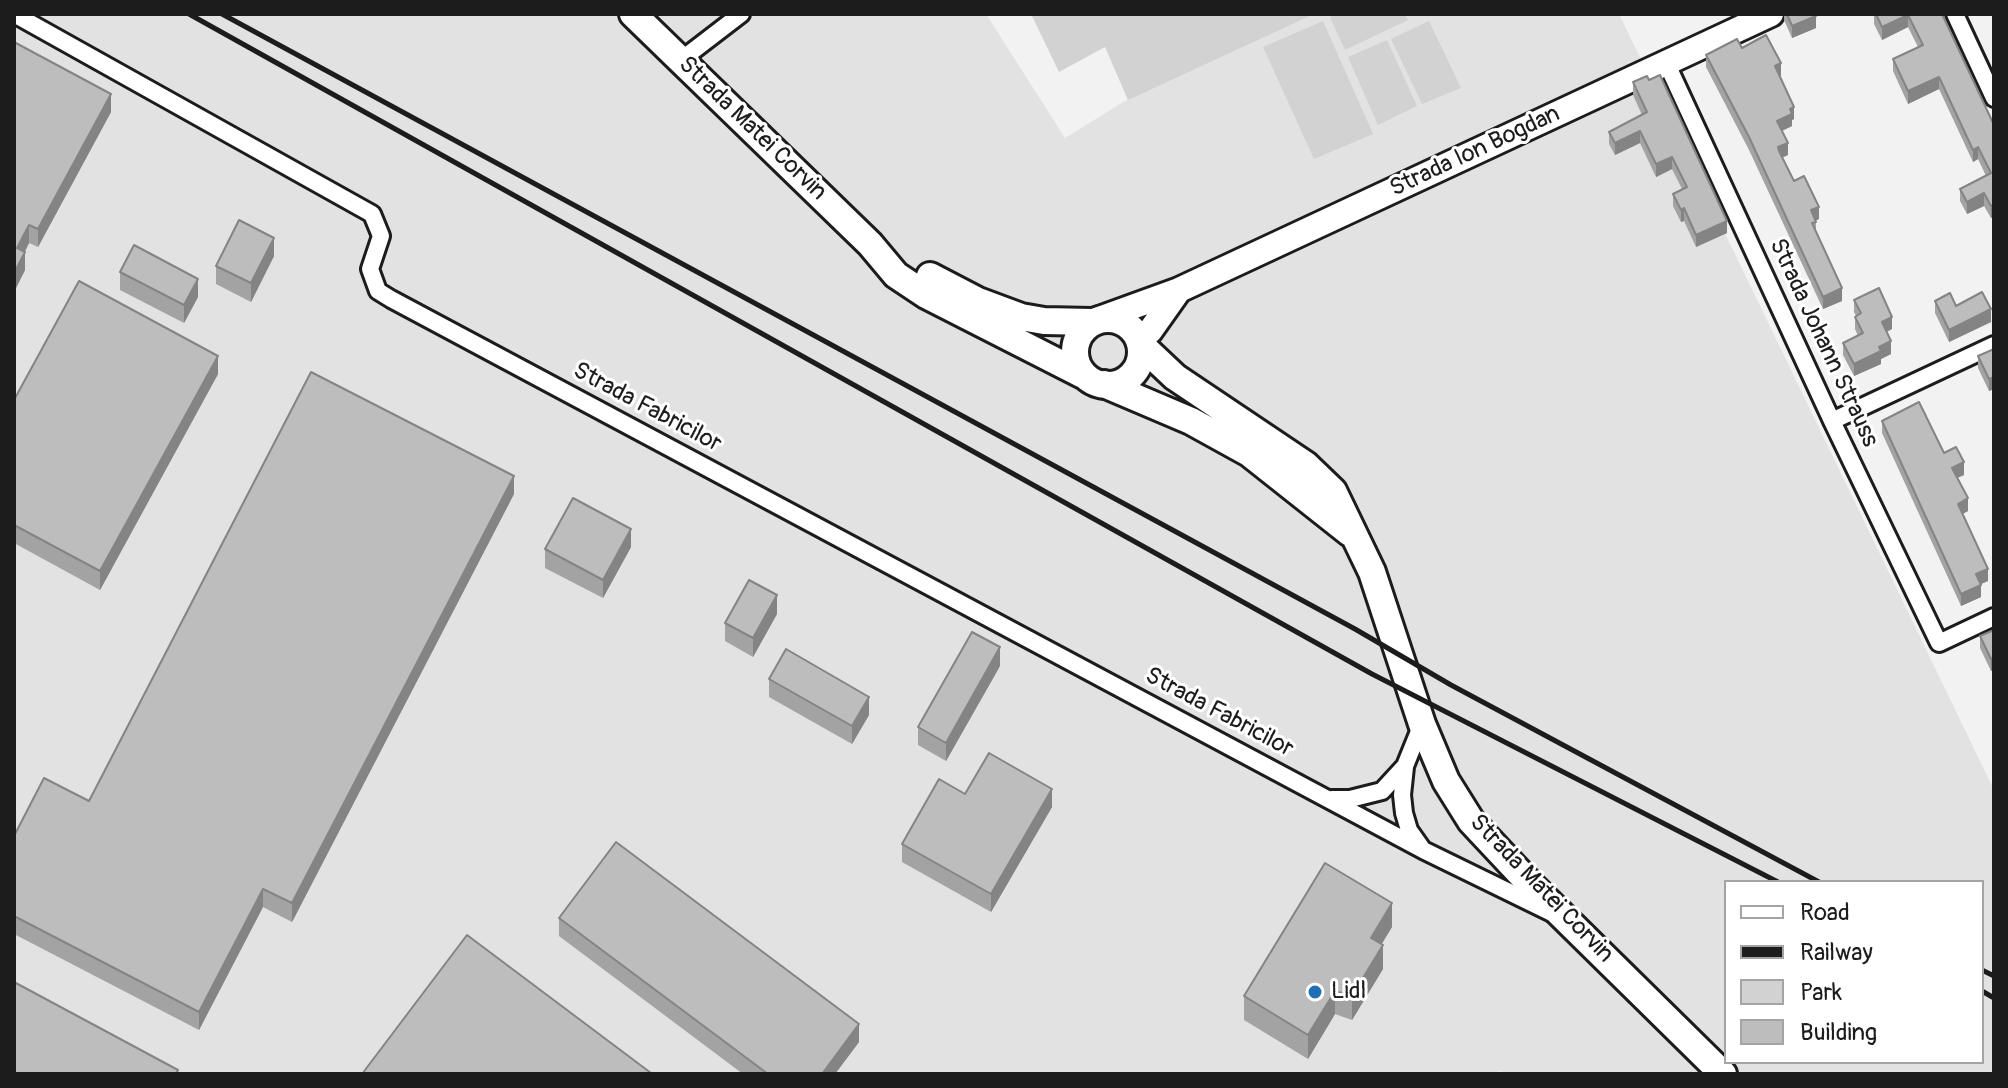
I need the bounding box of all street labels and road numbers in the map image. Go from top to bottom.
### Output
street label: Strada Matei Corvin [672,51,832,207]
street label: Strada Ion Bogdan [1386,100,1564,204]
street label: Strada Johann Strauss [1762,234,1884,452]
street label: Strada Fabricilor [568,357,726,459]
street label: Strada Fabricilor [1140,662,1298,764]
street label: Strada Matei Corvin [1463,809,1619,969]

